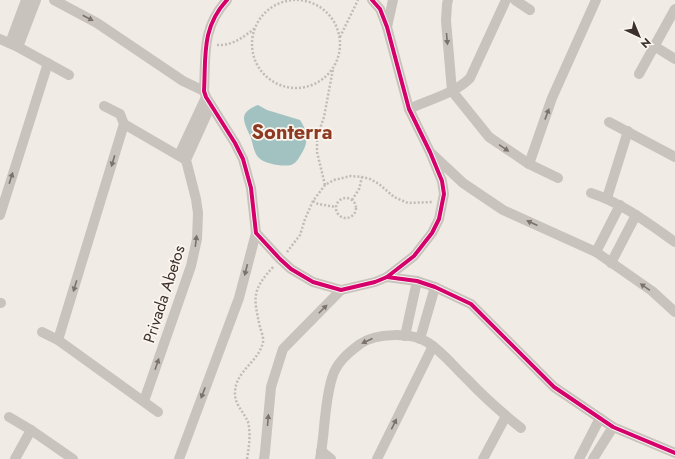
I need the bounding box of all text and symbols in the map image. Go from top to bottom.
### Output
one-way arrow [82,15,94,21]
north arrow [619,16,659,56]
one-way arrow [444,33,451,45]
text: N [637,34,655,52]
one-way arrow [544,108,550,120]
district label: Sonterra [252,118,332,147]
one-way arrow [498,144,510,151]
one-way arrow [110,156,116,168]
one-way arrow [8,171,14,183]
one-way arrow [527,220,538,226]
one-way arrow [193,235,199,247]
street label: Privada Abetos [137,242,191,346]
one-way arrow [243,265,249,277]
one-way arrow [72,280,78,292]
one-way arrow [640,283,651,291]
one-way arrow [318,304,328,314]
one-way arrow [361,338,372,344]
one-way arrow [154,358,160,370]
one-way arrow [200,387,206,399]
one-way arrow [265,414,271,426]
one-way arrow [391,418,398,430]

